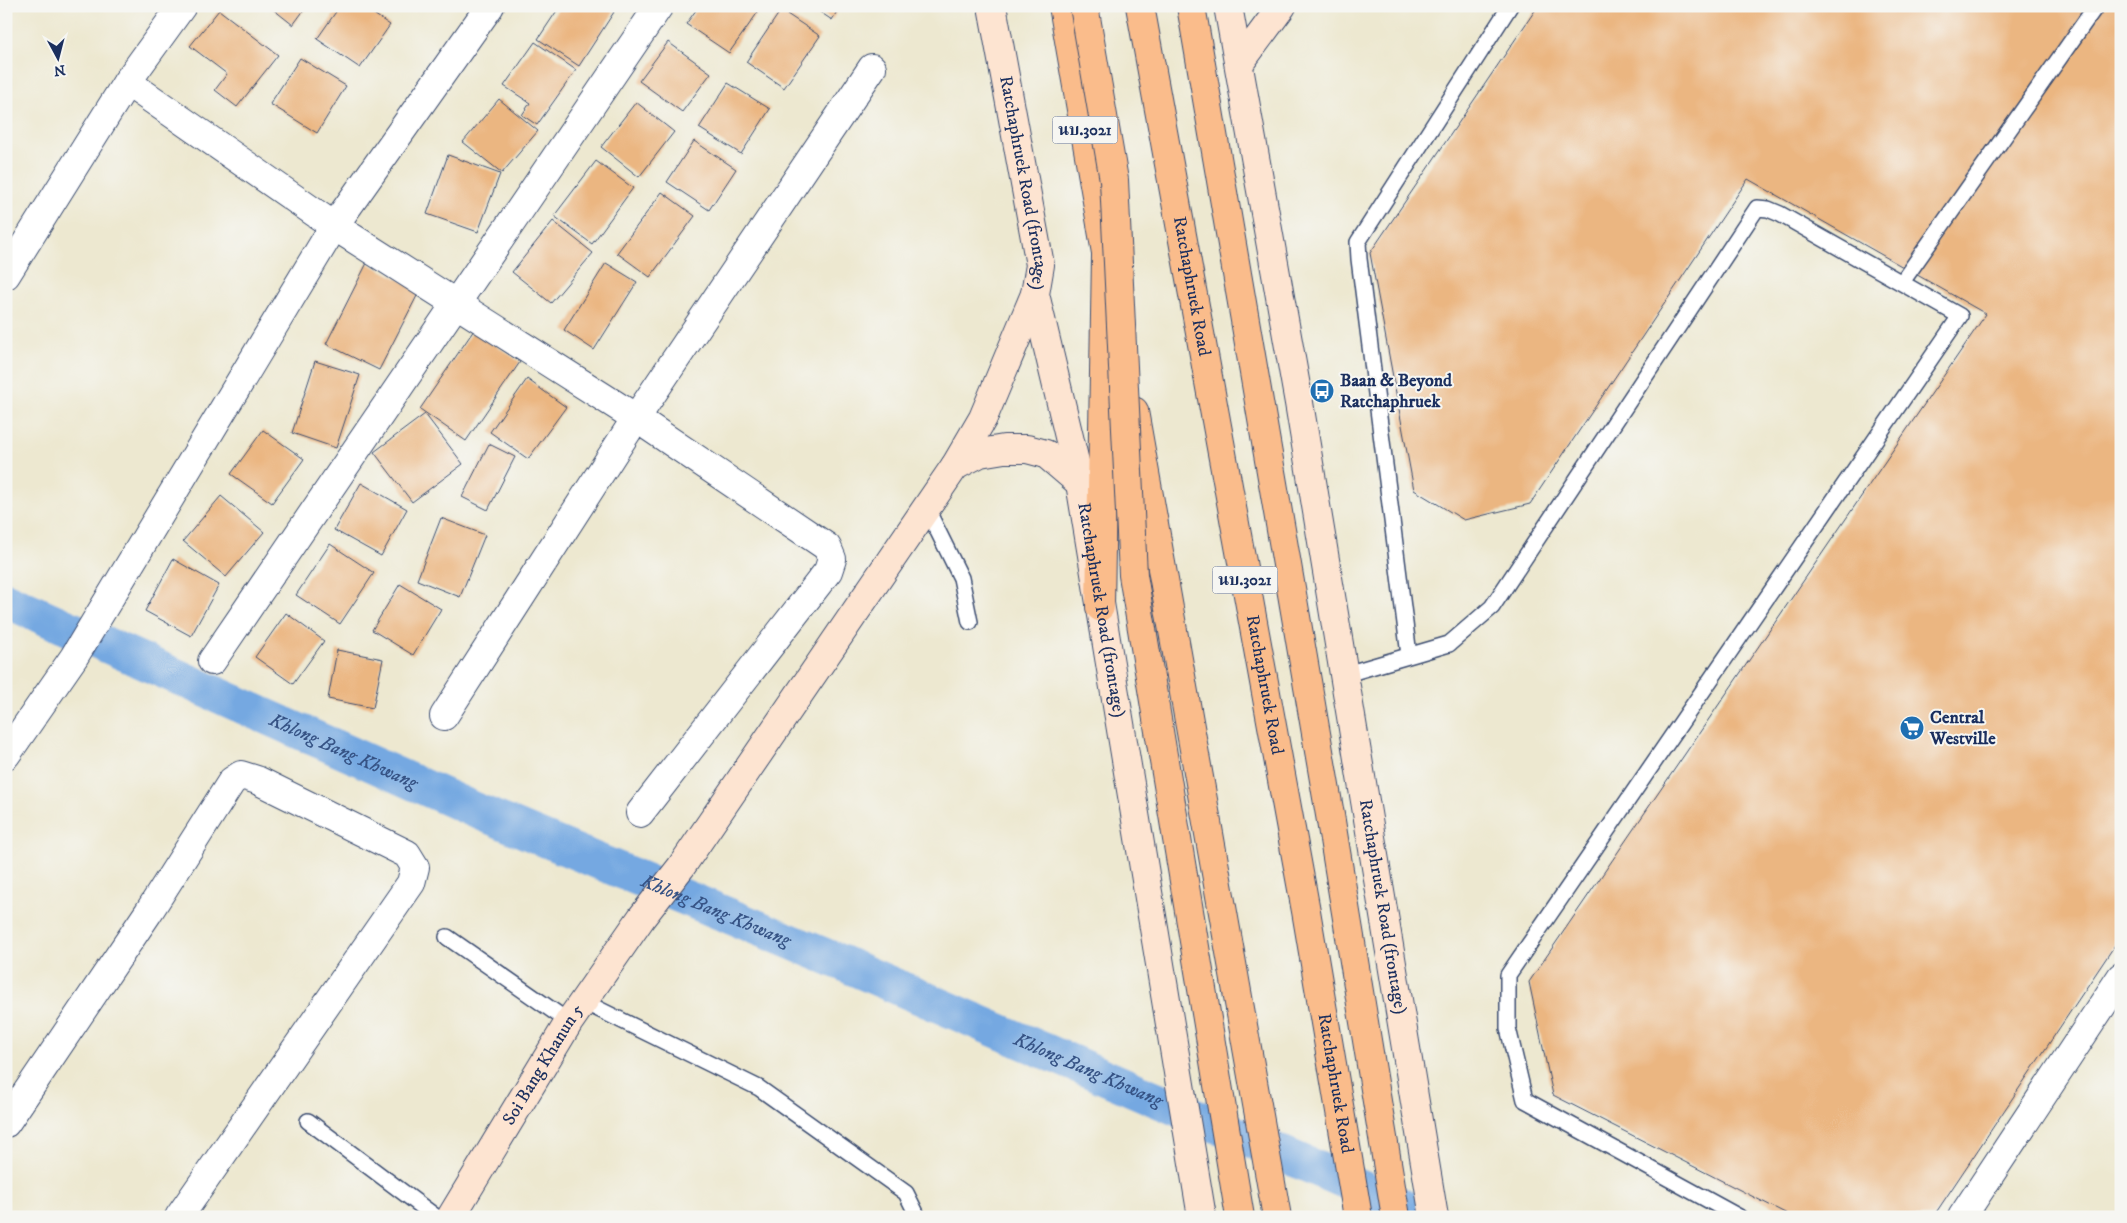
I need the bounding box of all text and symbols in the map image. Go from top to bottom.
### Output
north arrow [32,32,82,82]
text: N [52,60,66,80]
street label: Ratchaphruek Road (frontage) [994,74,1051,292]
road number: นบ.3021 [1052,116,1118,144]
street label: Ratchaphruek Road [1168,215,1215,358]
place label: Baan & Beyond Ratchaphruek [1340,370,1453,413]
bus stop icon: Baan & Beyond Ratchaphruek [1309,378,1335,404]
street label: Ratchaphruek Road (frontage) [1072,501,1130,719]
road number: นบ.3021 [1212,566,1278,594]
street label: Ratchaphruek Road [1241,613,1288,756]
place label: Central Westville [1929,707,1996,750]
water label: Khlong Bang Khwang [265,708,422,795]
supermarket icon: Central Westville [1899,715,1925,741]
street label: Ratchaphruek Road (frontage) [1354,798,1411,1016]
water label: Khlong Bang Khwang [637,869,795,952]
street label: Soi Bang Khanun 5 [498,1000,589,1129]
street label: Ratchaphruek Road [1313,1012,1358,1155]
water label: Khlong Bang Khwang [1010,1027,1167,1113]

